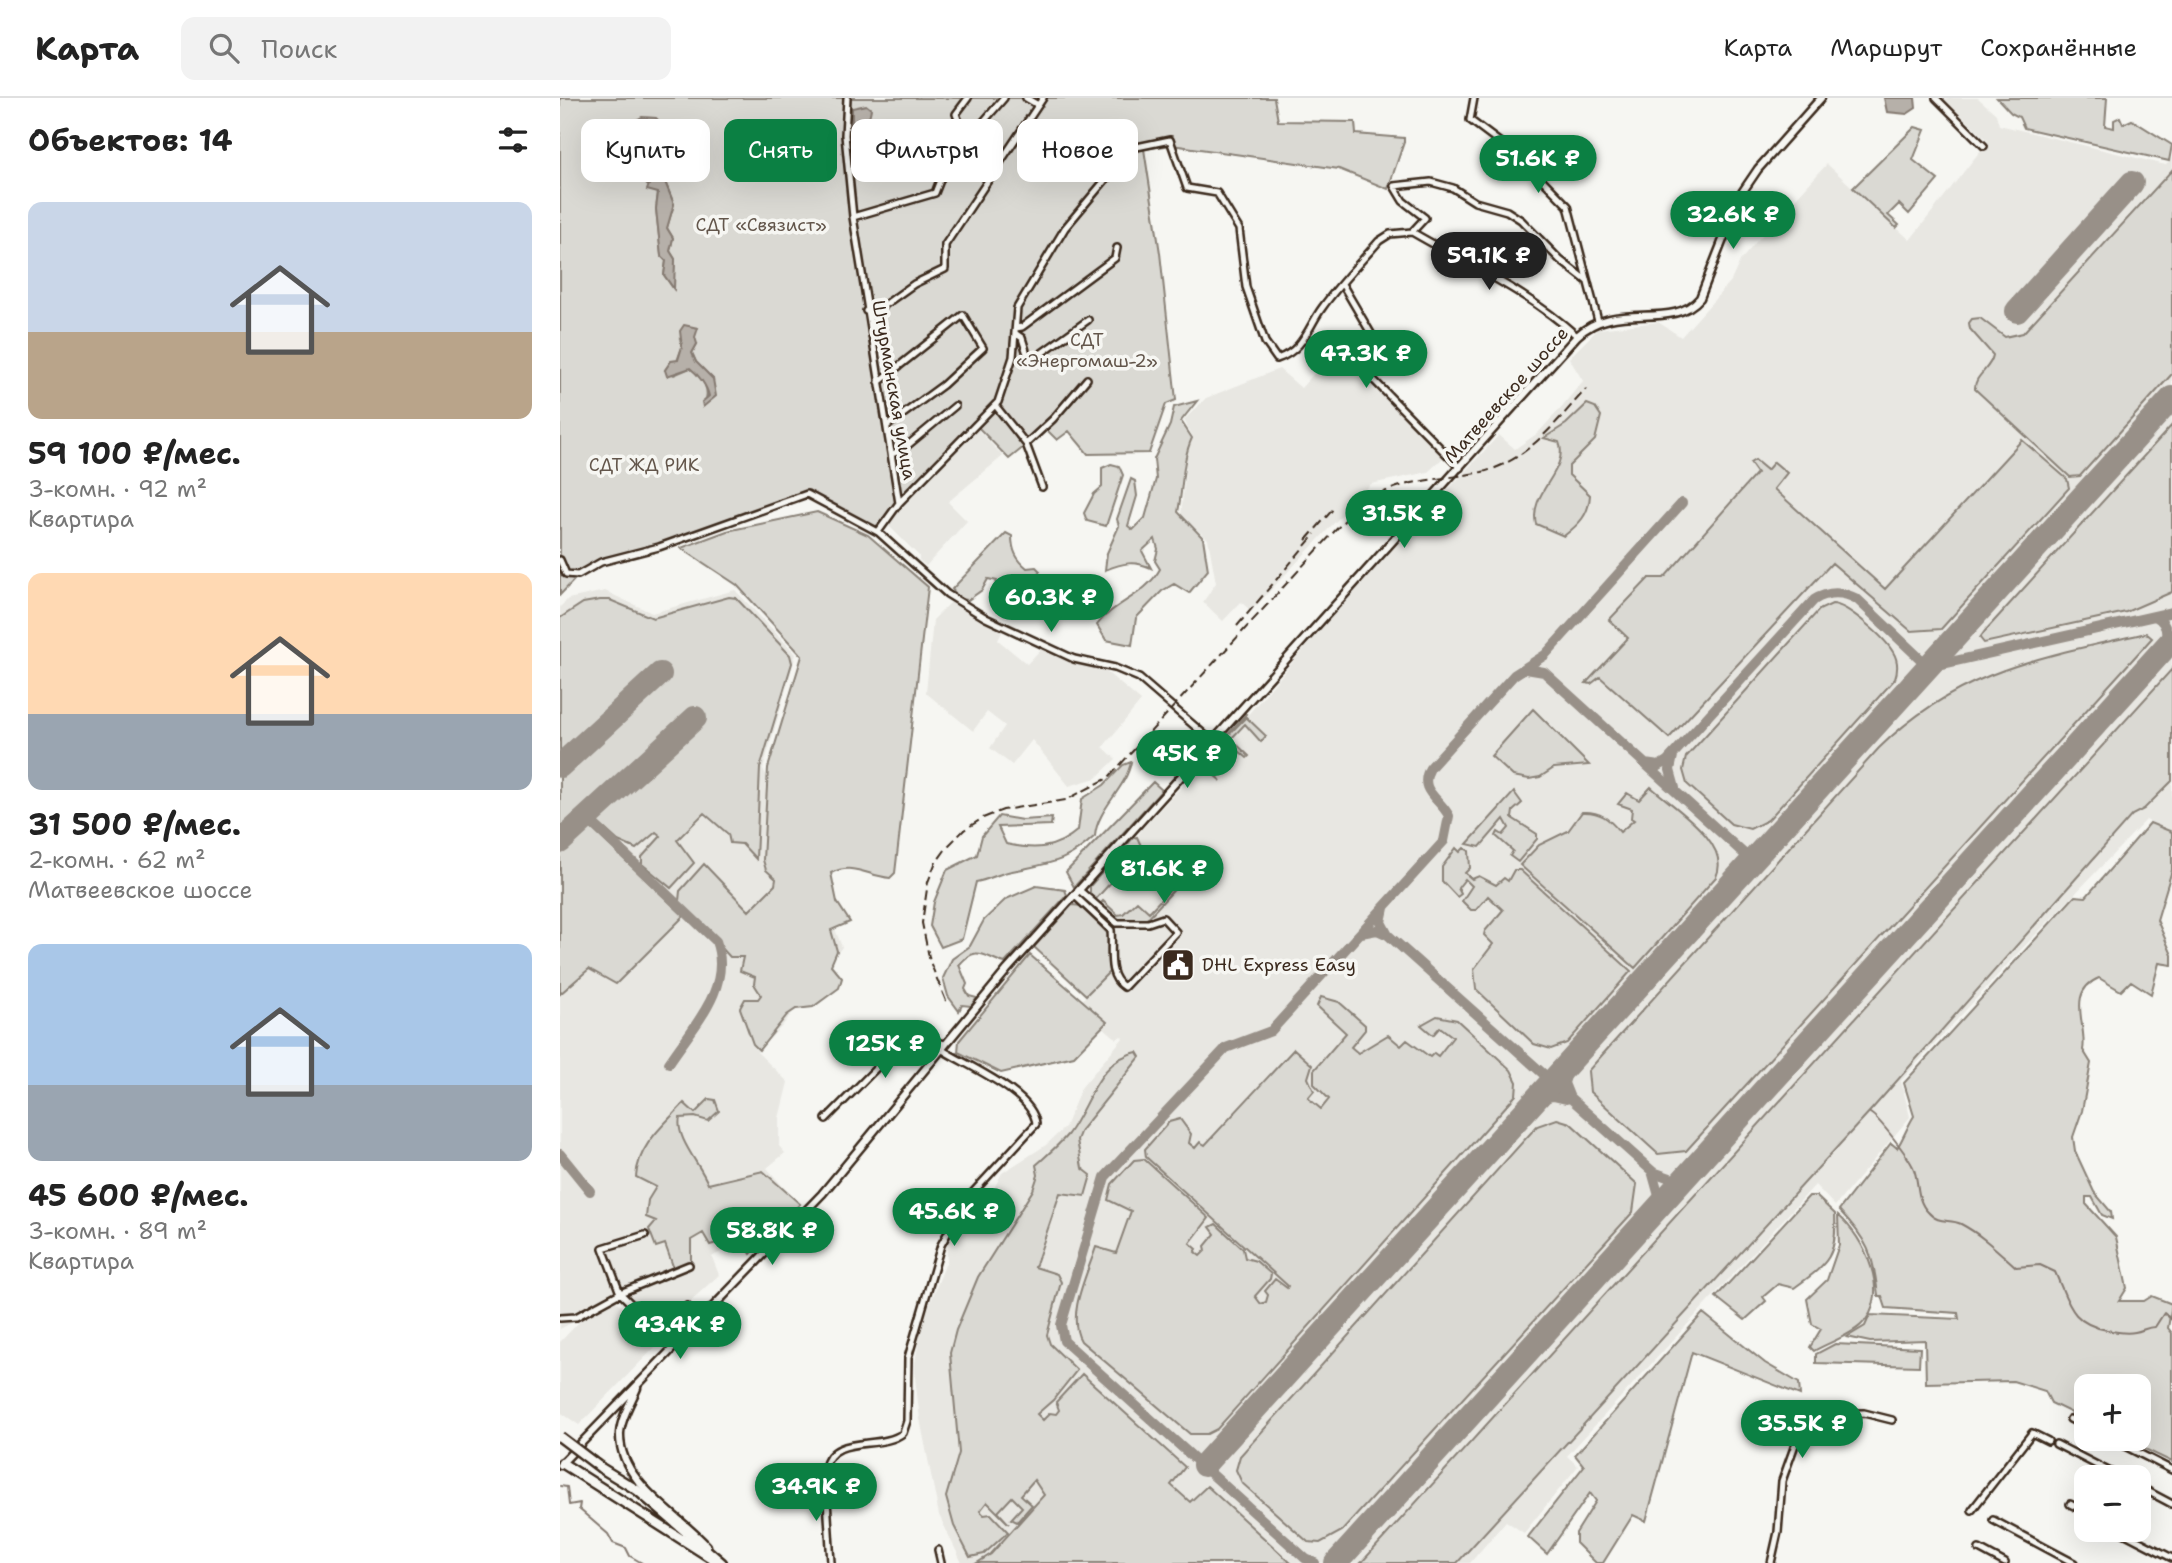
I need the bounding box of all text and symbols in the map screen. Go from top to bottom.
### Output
search box [181,17,671,80]
text: Карта [35,26,139,71]
icon: search [205,29,243,67]
text: Поиск [261,31,337,66]
text: Карта [1724,32,1792,64]
text: Маршрут [1830,32,1942,64]
text: Сохранённые [1980,32,2137,64]
chip: Купить [581,119,710,182]
chip: Снять [724,119,837,182]
chip: Фильтры [851,119,1003,182]
chip: Новое [1017,119,1138,182]
text: Объектов: 14 [28,120,233,161]
icon: filters [494,121,532,159]
pin: 51.6K ₽ [1473,136,1603,195]
text: 51.6K ₽ [1496,143,1580,173]
pin: 32.6K ₽ [1668,192,1798,251]
text: 32.6K ₽ [1686,199,1780,229]
park label: СДТ «Связист» [695,213,827,237]
pin: 59.1K ₽ [1424,232,1554,292]
text: 59.1K ₽ [1447,240,1531,270]
icon: home [217,247,343,373]
street label: Штурманская улица [866,298,922,482]
street label: Матвеевское шоссе [1438,322,1574,468]
park label: СДТ «Энергомаш-2» [1016,328,1158,373]
pin: 47.3K ₽ [1301,330,1431,390]
text: 47.3K ₽ [1320,338,1412,368]
text: 59 100 ₽/мес. [28,433,241,474]
park label: СДТ ЖД РИК [589,453,700,477]
text: 3-комн. · 92 m² [28,474,207,504]
pin: 31.5K ₽ [1339,490,1469,550]
text: 31.5K ₽ [1361,498,1447,528]
text: Квартира [28,504,134,534]
pin: 60.3K ₽ [986,574,1116,634]
text: 60.3K ₽ [1005,582,1097,612]
icon: home [217,618,343,744]
pin: 45K ₽ [1138,730,1236,790]
text: 45K ₽ [1152,738,1222,768]
text: 31 500 ₽/мес. [28,804,241,845]
text: 2-комн. · 62 m² [28,845,206,875]
pin: 81.6K ₽ [1099,846,1229,905]
text: 81.6K ₽ [1120,853,1208,883]
text: Матвеевское шоссе [28,875,252,905]
public building icon: DHL Express Easy [1159,946,1197,984]
place label: DHL Express Easy [1202,953,1356,977]
icon: home [217,989,343,1115]
pin: 125K ₽ [828,1020,942,1080]
text: 125K ₽ [845,1028,925,1058]
text: 45 600 ₽/мес. [28,1175,249,1216]
pin: 45.6K ₽ [889,1188,1019,1248]
text: 45.6K ₽ [909,1196,999,1226]
pin: 58.8K ₽ [707,1208,837,1267]
text: 58.8K ₽ [726,1215,818,1245]
text: 3-комн. · 89 m² [28,1216,207,1246]
text: Квартира [28,1246,134,1276]
pin: 43.4K ₽ [615,1302,745,1361]
text: 43.4K ₽ [634,1309,726,1339]
map controls [2074,1374,2151,1542]
button: + [2074,1374,2151,1451]
pin: 35.5K ₽ [1737,1400,1867,1460]
text: 35.5K ₽ [1757,1408,1847,1438]
pin: 34.9K ₽ [751,1464,881,1523]
button: − [2074,1465,2151,1542]
text: 34.9K ₽ [771,1471,861,1501]

